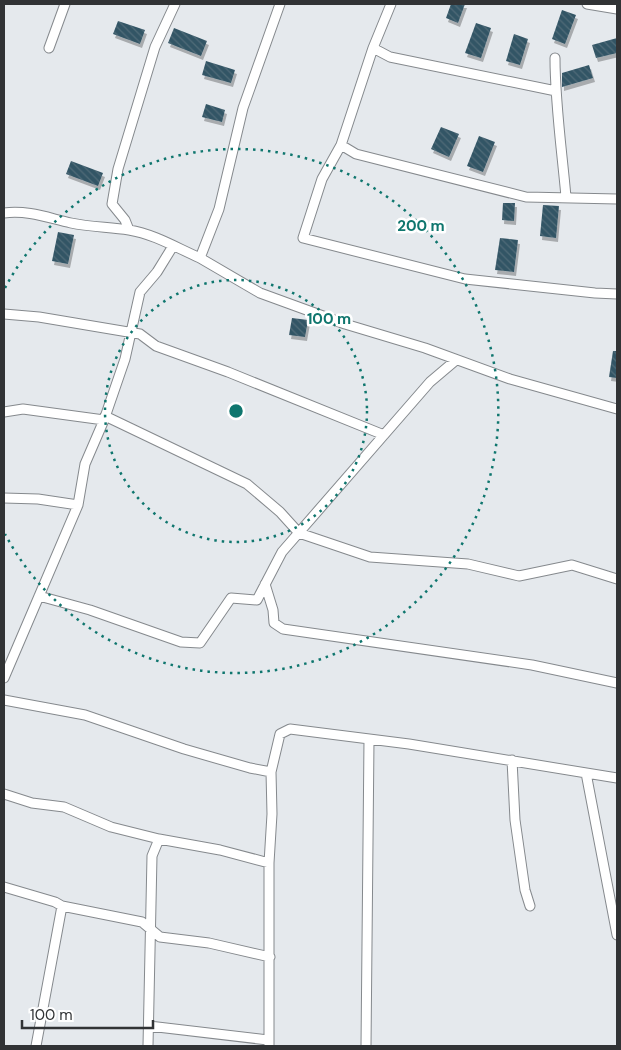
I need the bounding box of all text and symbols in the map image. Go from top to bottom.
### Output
text: 200 m [397,216,445,236]
text: 100 m [307,309,351,329]
centre of rings [227,402,245,420]
scale bar [22,998,154,1030]
text: 100 m [30,1005,73,1025]

